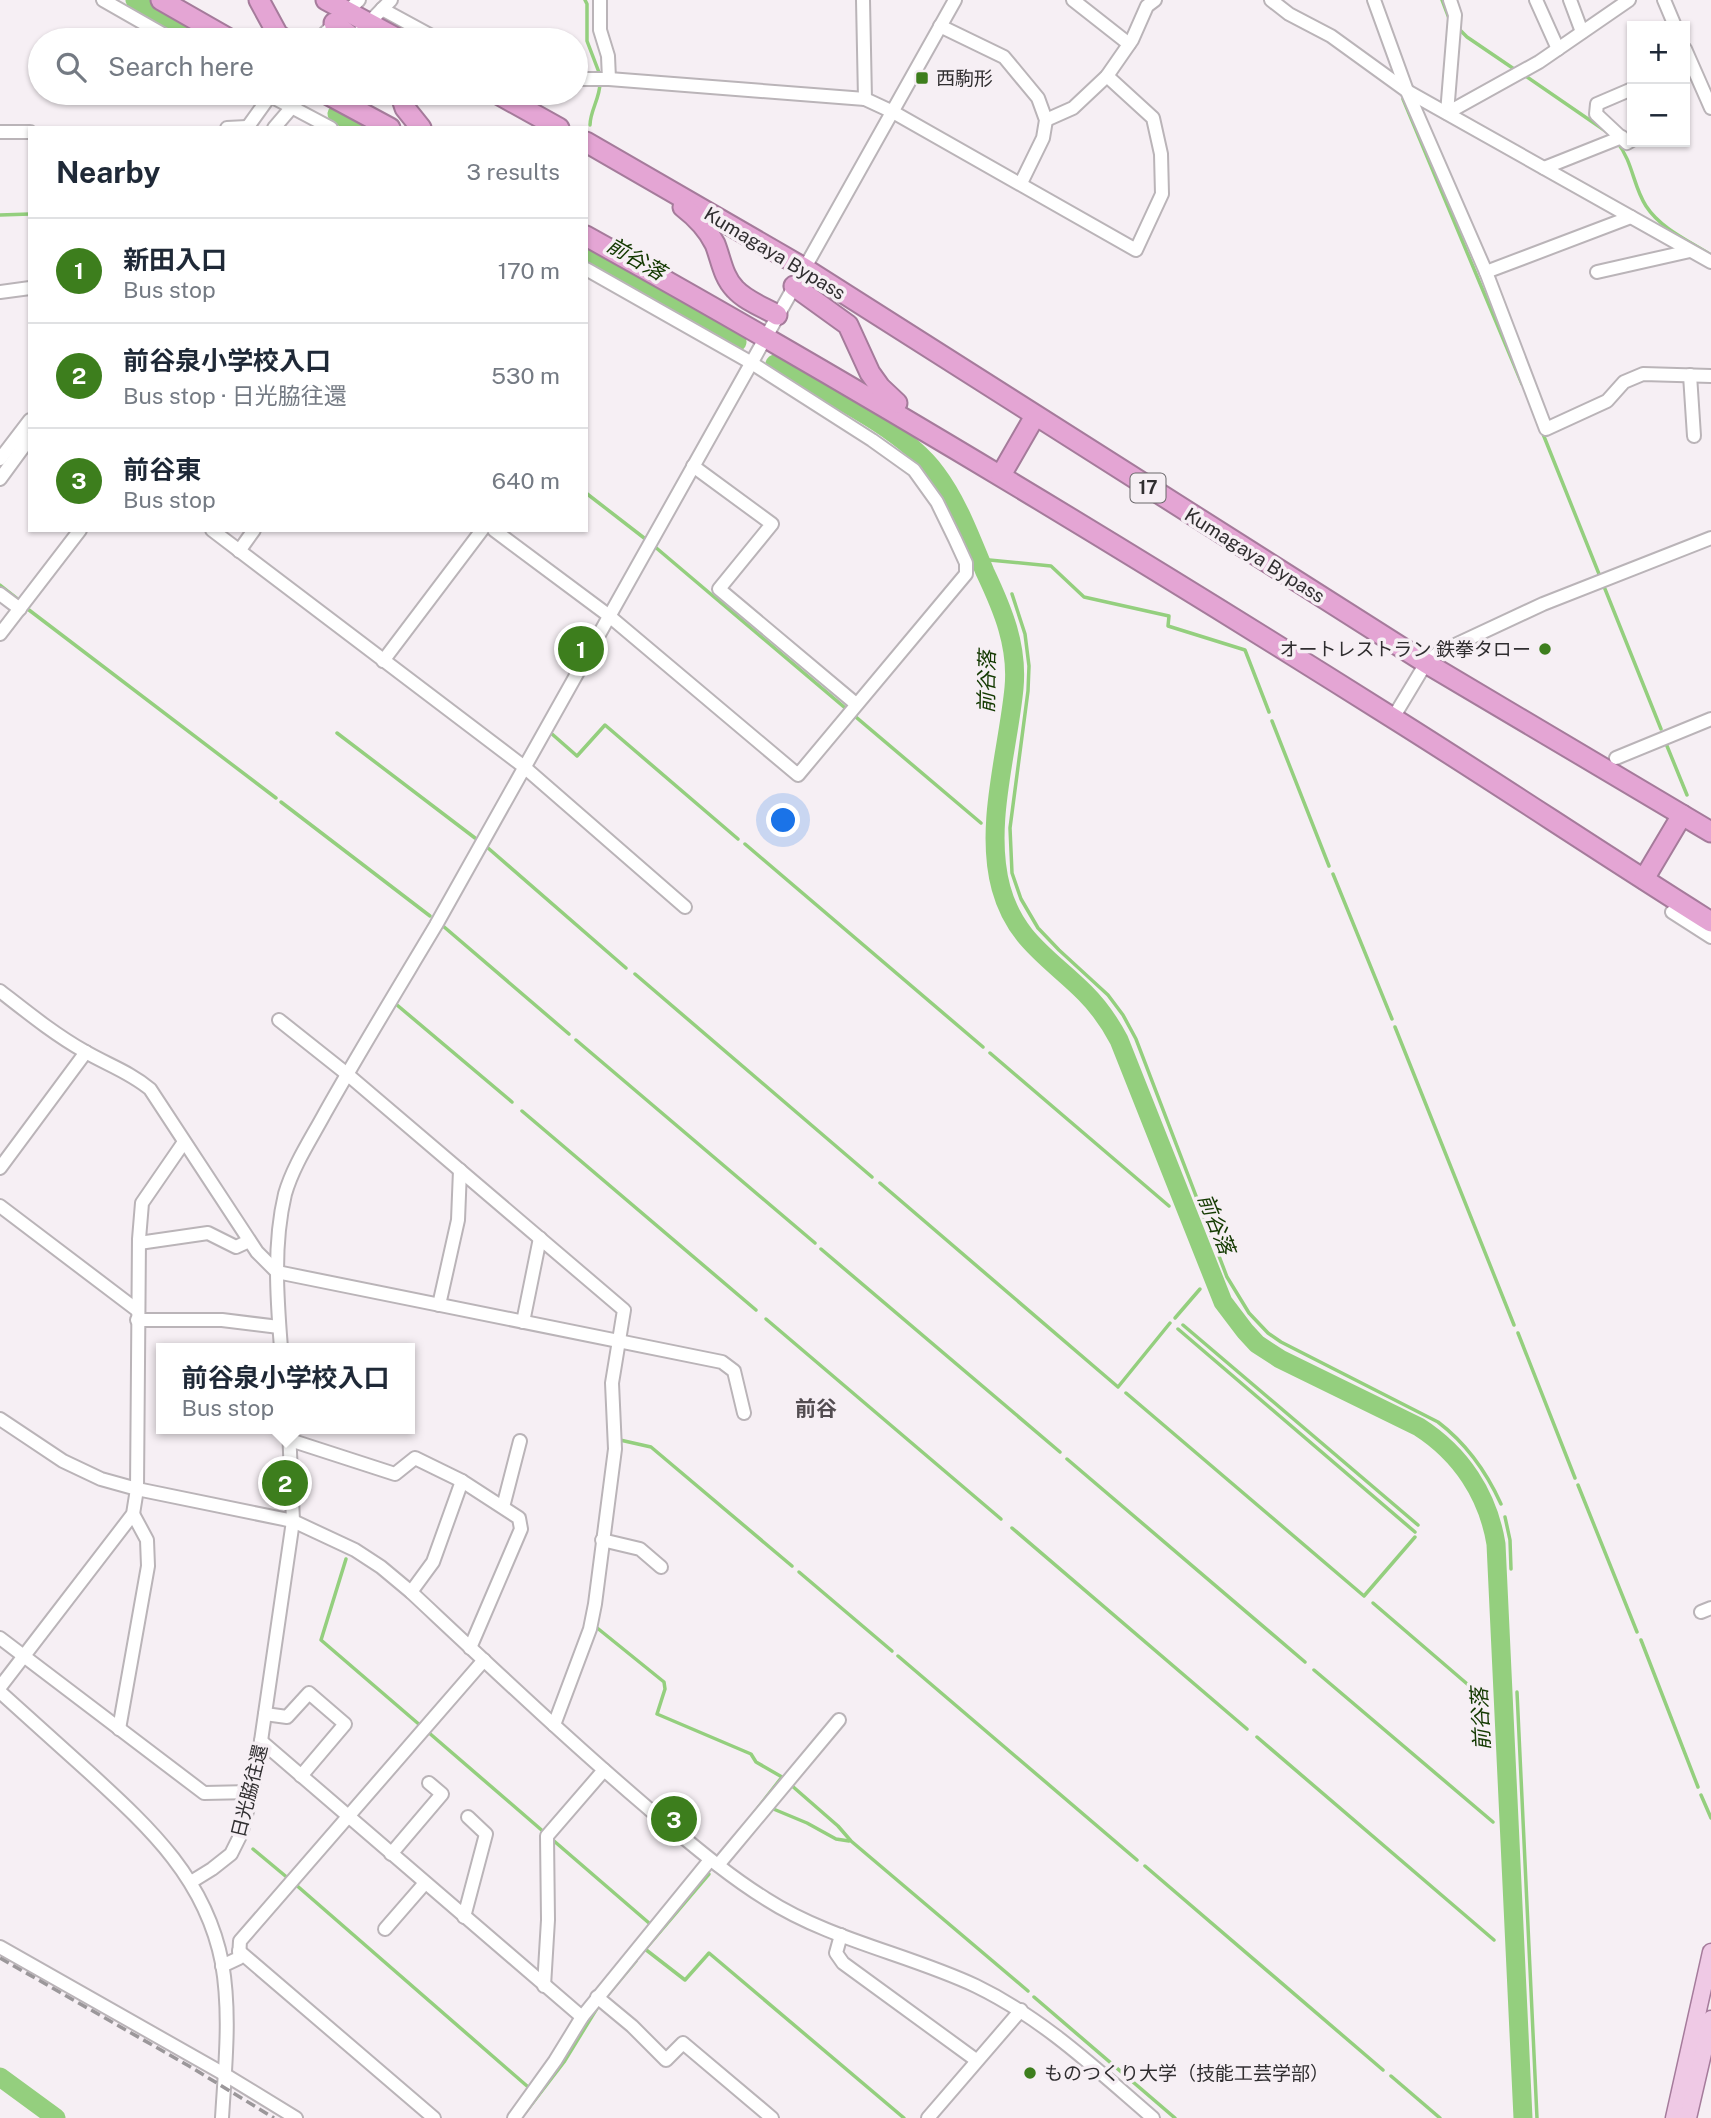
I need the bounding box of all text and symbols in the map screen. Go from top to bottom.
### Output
map controls [1627,21,1690,147]
button: + [1627,21,1690,84]
search box [28,28,588,105]
icon: search [52,48,90,86]
text: Search here [108,51,254,82]
place label: 西駒形 [936,67,993,89]
marker: 西駒形 [914,70,930,86]
button: − [1627,84,1690,147]
text: Nearby [56,154,160,190]
text: 3 results [466,158,560,185]
street label: Kumagaya Bypass [700,202,850,304]
water label: 前谷落 [603,232,672,287]
text: 新田入口 [123,244,227,275]
text: 1 [74,257,84,284]
text: 170 m [498,257,560,284]
text: Bus stop [123,276,216,303]
text: 前谷泉小学校入口 [123,345,331,376]
text: 2 [72,362,86,389]
text: 530 m [491,362,560,389]
text: Bus stop · 日光脇往還 [123,382,347,409]
text: 前谷東 [123,454,201,485]
text: 3 [71,467,87,494]
text: 640 m [492,467,560,494]
road number: 17 [1130,474,1166,502]
text: Bus stop [123,486,216,513]
street label: Kumagaya Bypass [1181,503,1329,607]
pin: 1 [558,623,604,675]
place label: オートレストラン 鉄拳タロー [1279,638,1531,660]
marker: オートレストラン 鉄拳タロー [1537,641,1553,657]
water label: 前谷落 [973,647,1000,714]
your location [766,803,800,837]
water label: 前谷落 [1193,1190,1241,1260]
popup [156,1343,415,1434]
text: 前谷泉小学校入口 [181,1362,390,1393]
text: Bus stop [181,1394,274,1421]
district label: 前谷 [795,1396,837,1421]
pin: 2 [262,1457,308,1509]
water label: 前谷落 [1466,1684,1495,1751]
street label: 日光脇往還 [227,1742,271,1840]
pin: 3 [651,1793,697,1845]
place label: ものつくり大学（技能工芸学部） [1044,2062,1329,2084]
marker: ものつくり大学（技能工芸学部） [1022,2065,1038,2081]

